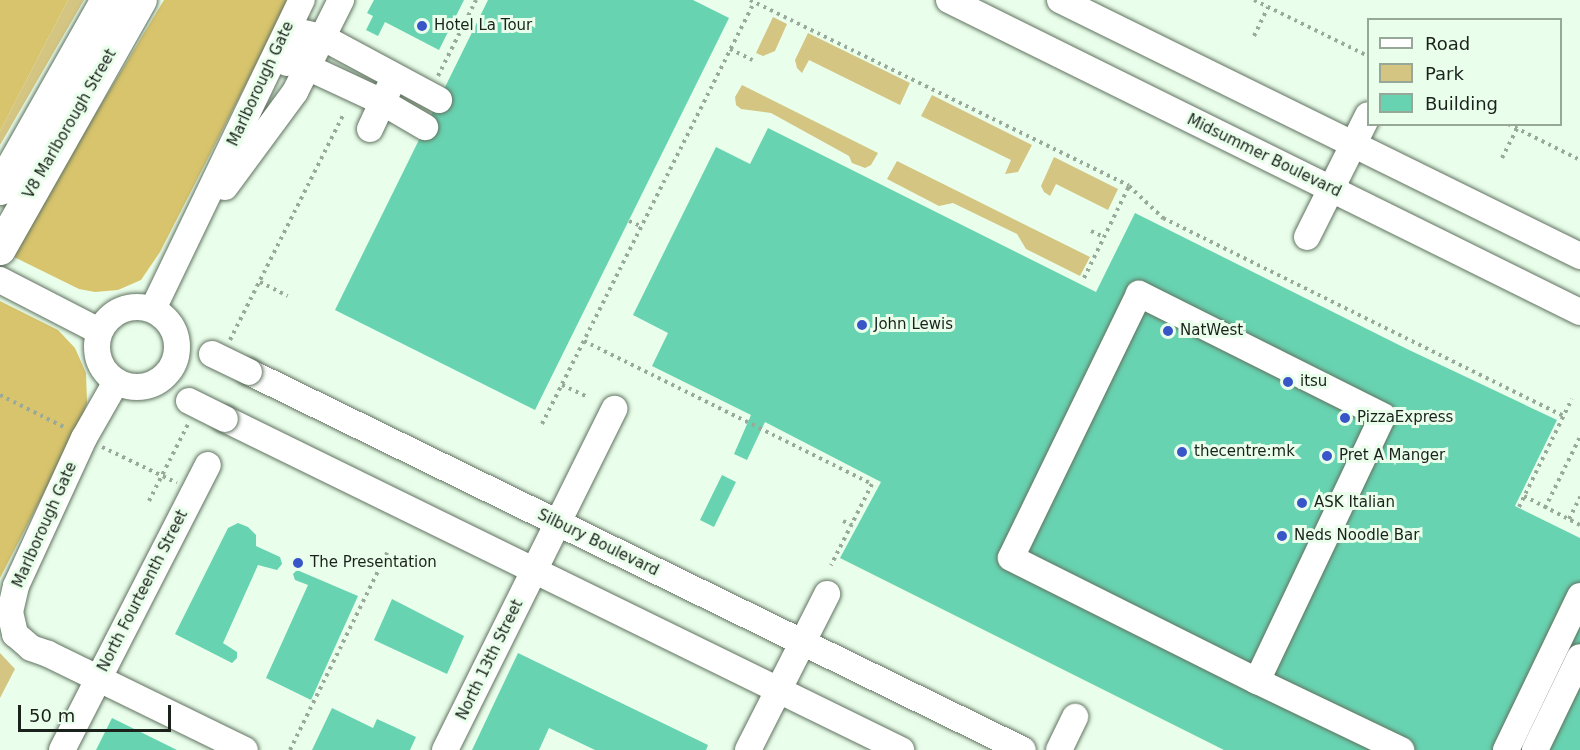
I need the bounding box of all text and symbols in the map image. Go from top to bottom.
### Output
place label: Hotel La Tour [434,17,532,35]
legend [1367,18,1562,126]
street label: Marlborough Gate [224,19,298,149]
marker: Hotel La Tour [415,19,429,33]
text: Road [1425,33,1470,54]
street label: V8 Marlborough Street [20,46,120,202]
text: Park [1425,63,1464,84]
text: Building [1425,93,1498,114]
street label: Midsummer Boulevard [1184,111,1344,201]
place label: John Lewis [874,316,953,334]
marker: John Lewis [855,318,869,332]
place label: NatWest [1180,322,1243,340]
marker: NatWest [1161,324,1175,338]
place label: itsu [1300,373,1327,391]
marker: itsu [1281,375,1295,389]
place label: PizzaExpress [1357,409,1453,427]
marker: PizzaExpress [1338,411,1352,425]
place label: thecentre:mk [1194,443,1295,461]
marker: thecentre:mk [1175,445,1189,459]
place label: Pret A Manger [1339,447,1445,465]
marker: Pret A Manger [1320,449,1334,463]
street label: Marlborough Gate [9,459,81,591]
place label: ASK Italian [1314,494,1395,512]
marker: ASK Italian [1295,496,1309,510]
street label: Silbury Boulevard [534,506,662,580]
street label: North Fourteenth Street [94,507,192,675]
place label: Neds Noodle Bar [1294,527,1419,545]
marker: Neds Noodle Bar [1275,529,1289,543]
place label: The Presentation [310,554,437,572]
marker: The Presentation [291,556,305,570]
street label: North 13th Street [453,597,527,723]
scale bar [21,693,174,731]
text: 50 m [29,705,75,726]

